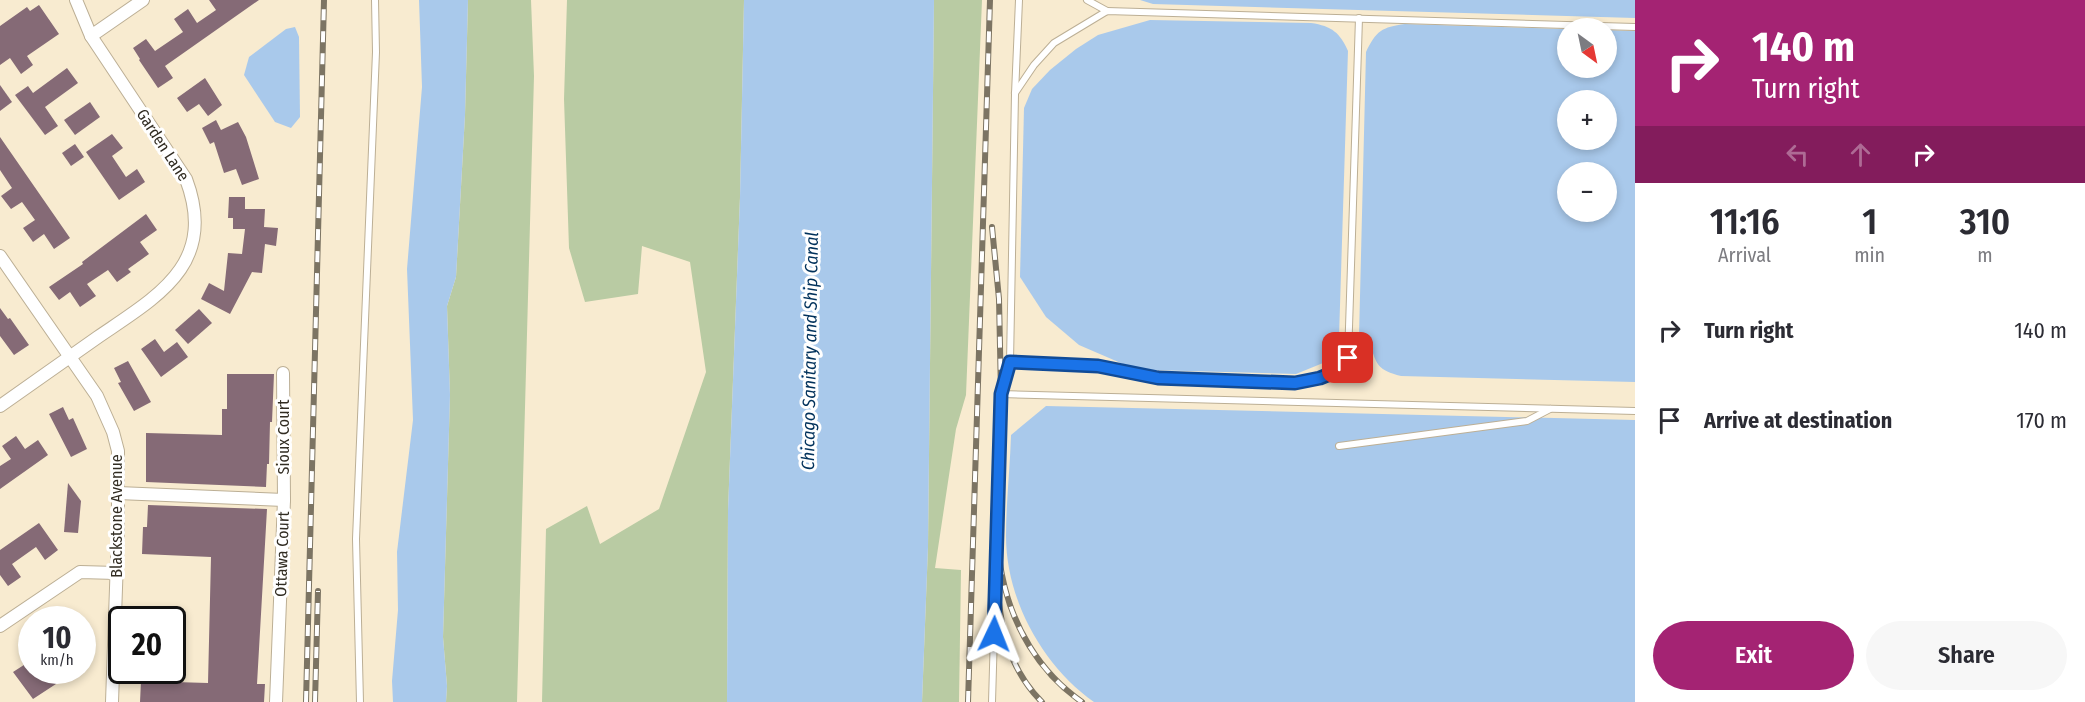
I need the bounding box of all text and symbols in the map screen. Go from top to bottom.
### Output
north arrow [1557,18,1617,78]
map controls [1557,18,1617,222]
text: 140 m [1752,22,1855,72]
icon: right [1653,24,1731,102]
text: Turn right [1752,73,1860,105]
button: + [1557,90,1617,150]
street label: Garden Lane [133,105,193,185]
icon: left [1781,138,1814,171]
icon: ahead [1844,138,1877,171]
icon: right [1907,138,1940,171]
button: − [1557,162,1617,222]
text: 11:16 [1710,200,1779,244]
text: 1 [1862,200,1877,244]
text: 310 [1960,200,2010,244]
water label: Chicago Sanitary and Ship Canal [797,231,823,470]
text: Arrival [1718,243,1771,267]
text: min [1854,243,1885,267]
text: m [1977,243,1993,267]
icon: right [1653,314,1686,347]
text: Turn right [1704,317,1793,344]
text: 140 m [2014,317,2067,344]
pin [1322,332,1373,383]
icon: arrive [1331,341,1364,374]
street label: Sioux Court [274,399,293,474]
icon: arrive [1653,404,1686,437]
text: Arrive at destination [1704,407,1892,434]
text: 170 m [2016,407,2067,434]
street label: Blackstone Avenue [107,454,126,578]
street label: Ottawa Court [271,510,293,597]
position arrow [962,602,1026,666]
speed limit sign: 20 [108,606,186,684]
text: 10 [42,620,72,656]
button: Exit [1653,621,1854,690]
button: Share [1866,621,2067,690]
text: km/h [40,651,74,669]

